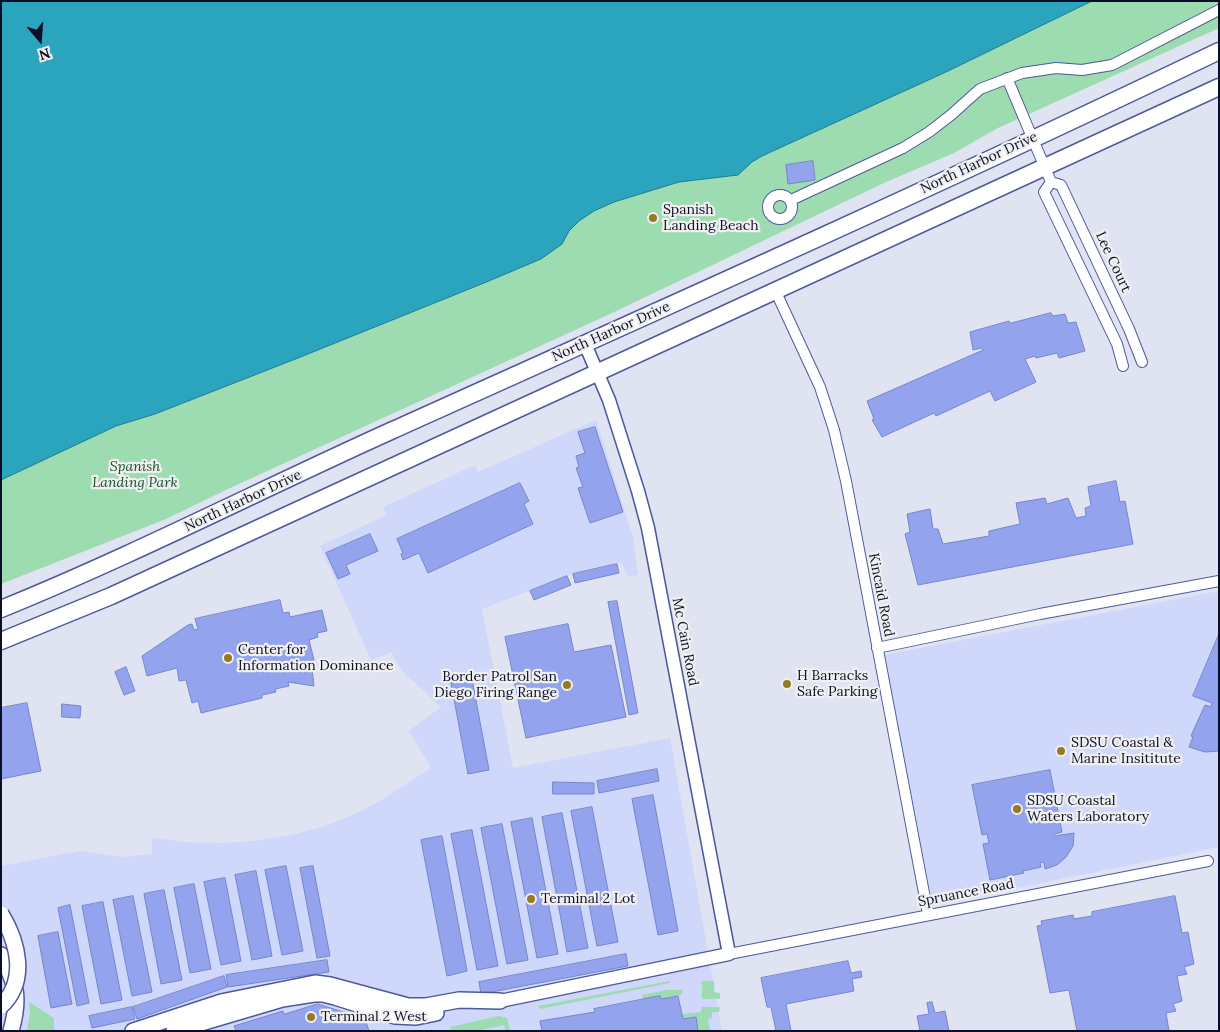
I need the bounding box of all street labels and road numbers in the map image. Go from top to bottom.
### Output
street label: North Harbor Drive [918,128,1040,198]
street label: Lee Court [1092,229,1134,295]
street label: North Harbor Drive [549,298,673,366]
street label: North Harbor Drive [182,466,304,536]
street label: Kincaid Road [865,552,897,638]
street label: Mc Cain Road [668,596,702,688]
street label: Spruance Road [917,875,1015,911]

